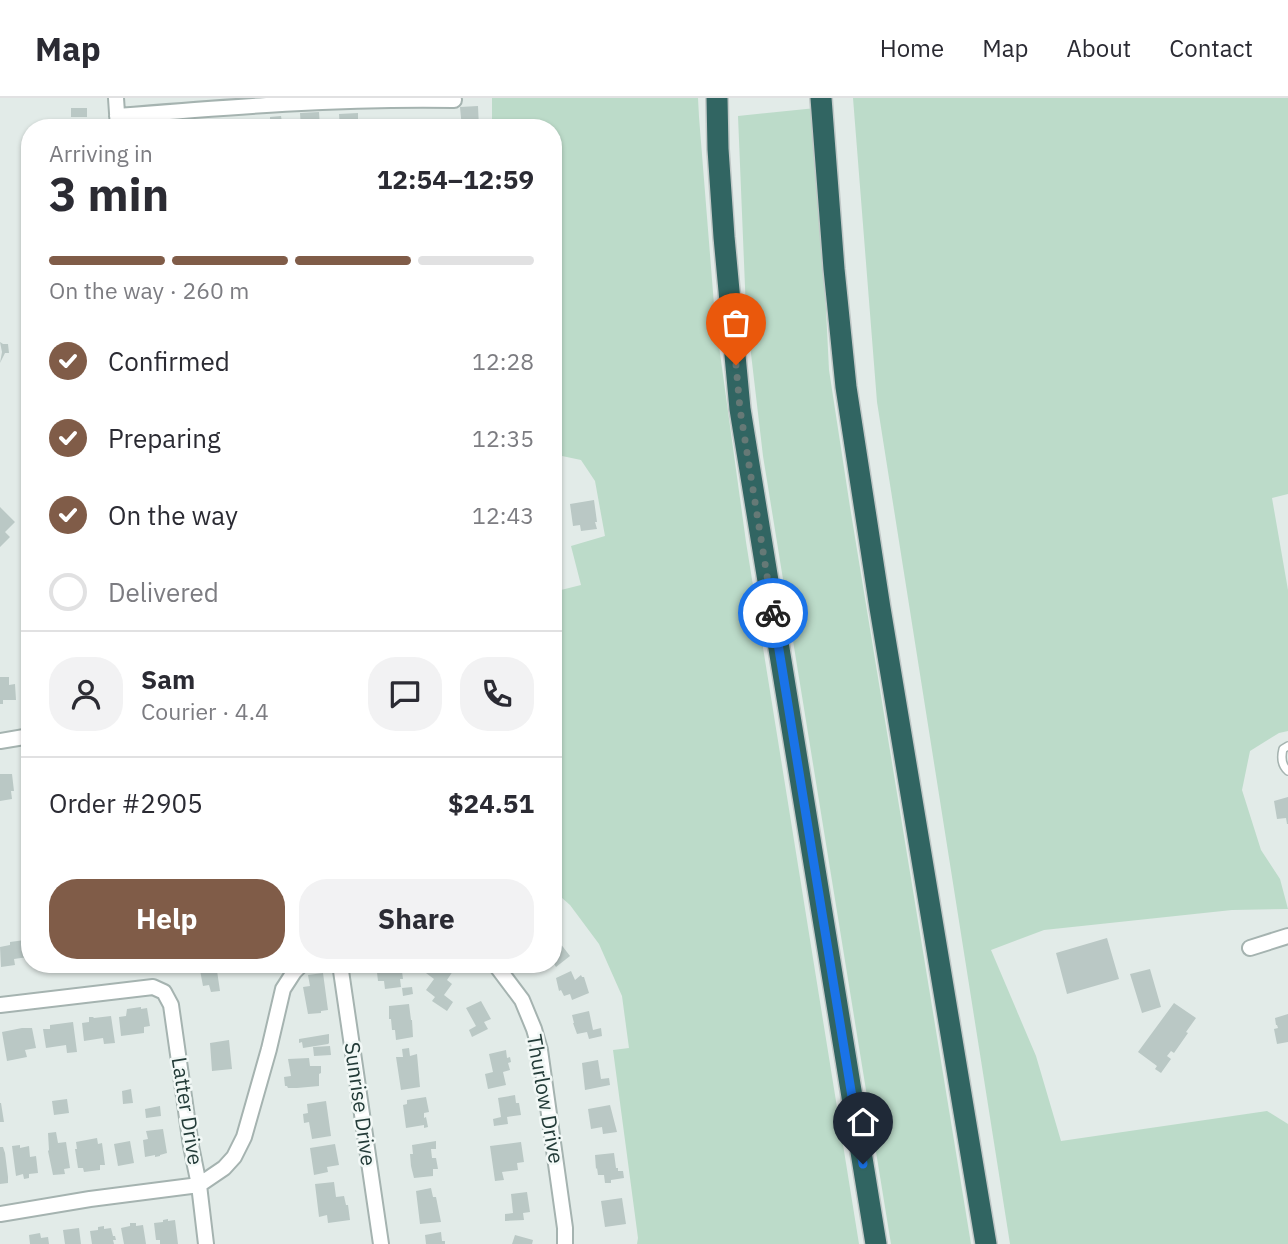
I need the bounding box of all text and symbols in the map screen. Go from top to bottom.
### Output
text: Map [35,27,101,70]
text: Home [880,32,944,64]
text: Map [982,32,1028,64]
text: About [1066,32,1131,64]
text: Contact [1169,32,1253,64]
text: Arriving in [49,138,153,168]
text: 12:54–12:59 [377,162,534,196]
text: 3 min [49,164,169,224]
text: On the way · 260 m [49,275,249,305]
pin [706,293,766,365]
icon: bag [717,304,755,342]
icon: check [49,342,87,380]
text: Confirmed [108,344,230,378]
text: 12:28 [472,346,534,376]
icon: check [49,419,87,457]
text: Preparing [108,421,221,455]
text: 12:35 [472,423,534,453]
icon: check [49,496,87,534]
text: On the way [108,498,238,532]
text: 12:43 [472,500,534,530]
text: Delivered [108,575,219,609]
courier [738,578,808,648]
icon: bike [754,594,792,632]
button: person [49,657,123,731]
button: chat [368,657,442,731]
button: phone [460,657,534,731]
text: Sam [141,662,195,696]
text: Courier · 4.4 [141,696,269,726]
text: Order #2905 [49,786,203,820]
text: $24.51 [448,786,534,820]
button: Help [49,879,285,959]
button: Share [299,879,534,959]
street label: Thurlow Drive [521,1032,571,1166]
street label: Sunrise Drive [338,1040,384,1167]
street label: Latter Drive [166,1055,210,1167]
pin [833,1092,893,1164]
icon: home [844,1103,882,1141]

